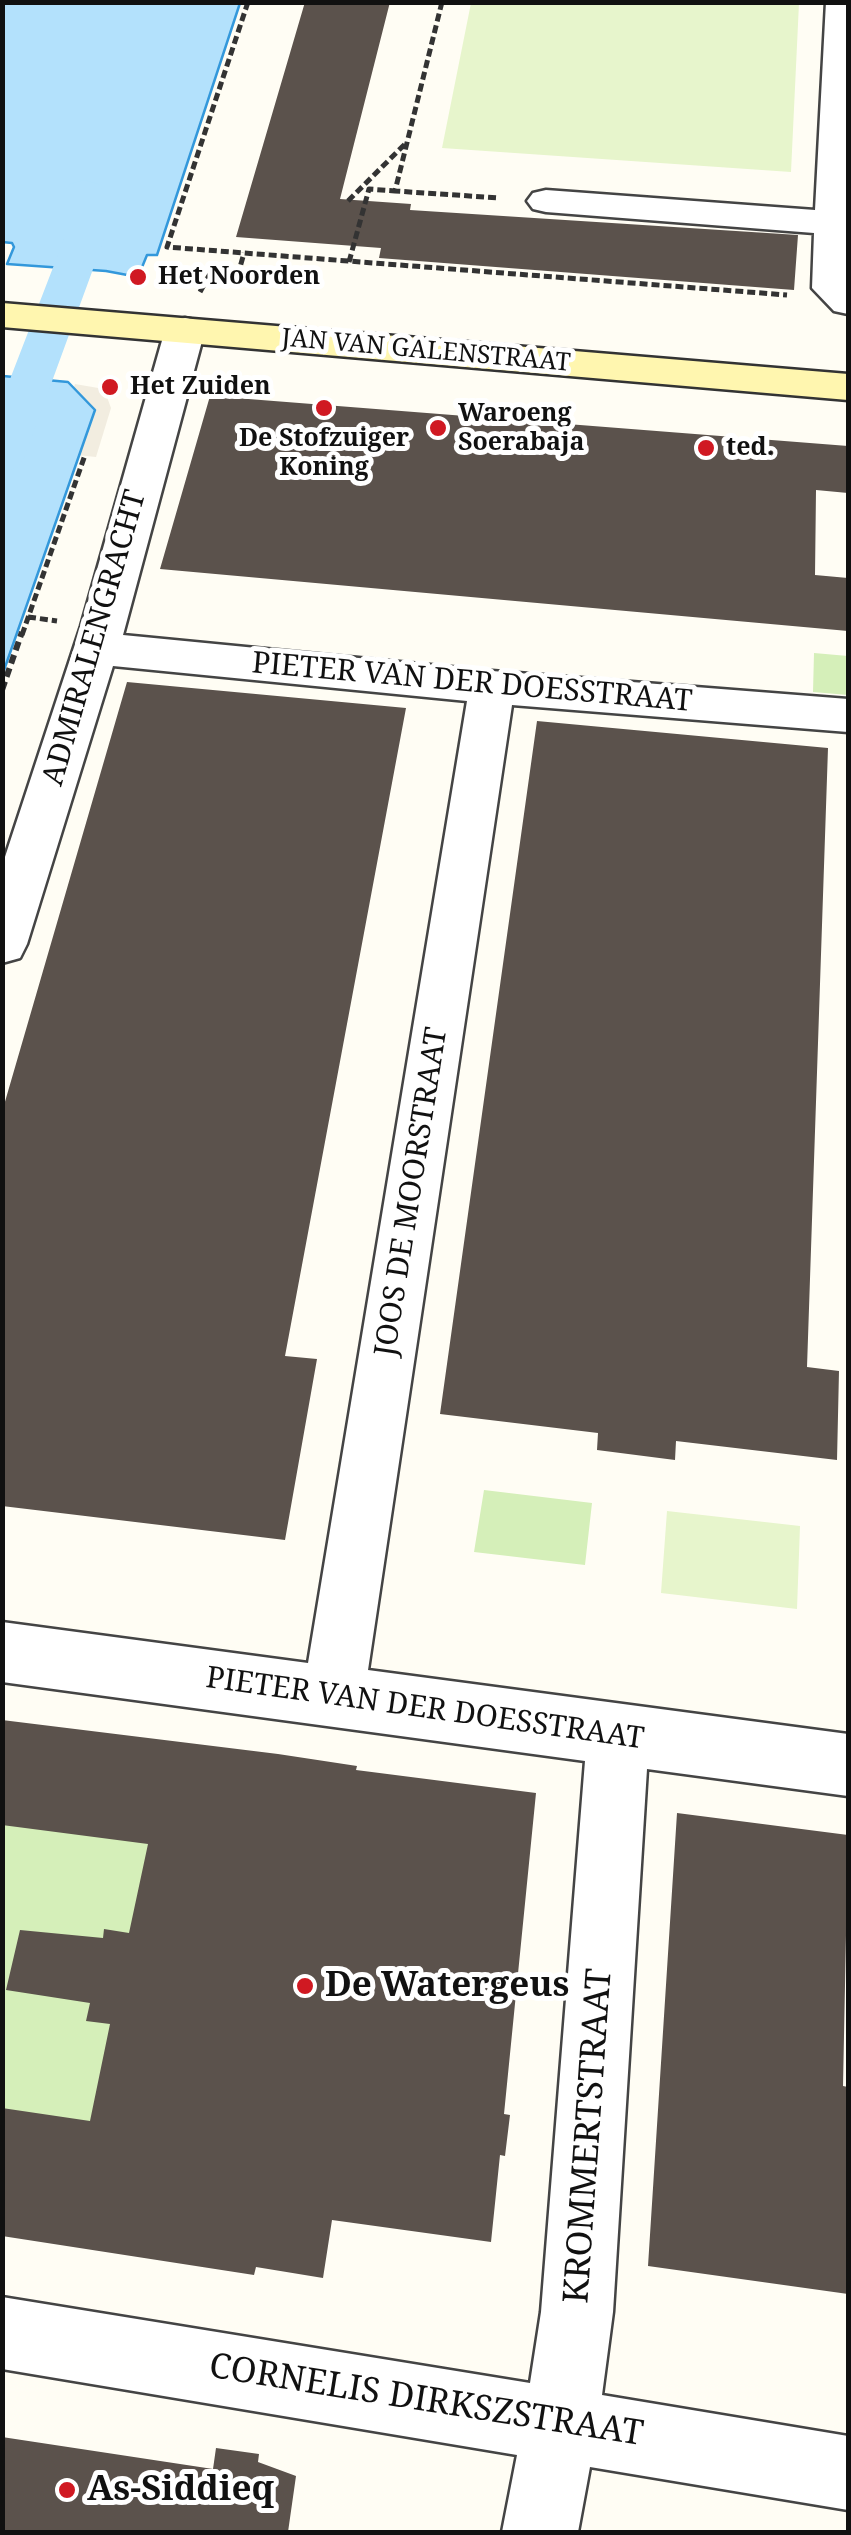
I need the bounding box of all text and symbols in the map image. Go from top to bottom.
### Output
place label: Het Noorden [158,262,320,292]
marker: Het Noorden [127,266,149,288]
street label: JAN VAN GALENSTRAAT [280,323,572,379]
place label: Het Zuiden [130,372,271,402]
marker: Het Zuiden [99,376,121,398]
marker: De Stofzuiger Koning [313,397,335,419]
place label: Waroeng Soerabaja [458,399,585,458]
marker: Waroeng Soerabaja [427,417,449,439]
place label: De Stofzuiger Koning [239,424,409,483]
place label: ted. [726,433,774,463]
marker: ted. [695,437,717,459]
street label: ADMIRALENGRACHT [36,486,154,790]
street label: PIETER VAN DER DOESSTRAAT [250,646,694,720]
street label: JOOS DE MOORSTRAAT [368,1025,456,1359]
street label: PIETER VAN DER DOESSTRAAT [204,1660,646,1758]
place label: De Watergeus [325,1965,569,2007]
street label: KROMMERTSTRAAT [556,1967,622,2305]
marker: De Watergeus [294,1975,316,1997]
street label: CORNELIS DIRKSZSTRAAT [206,2346,646,2456]
place label: As-Siddieq [87,2469,274,2511]
marker: As-Siddieq [56,2479,78,2501]

